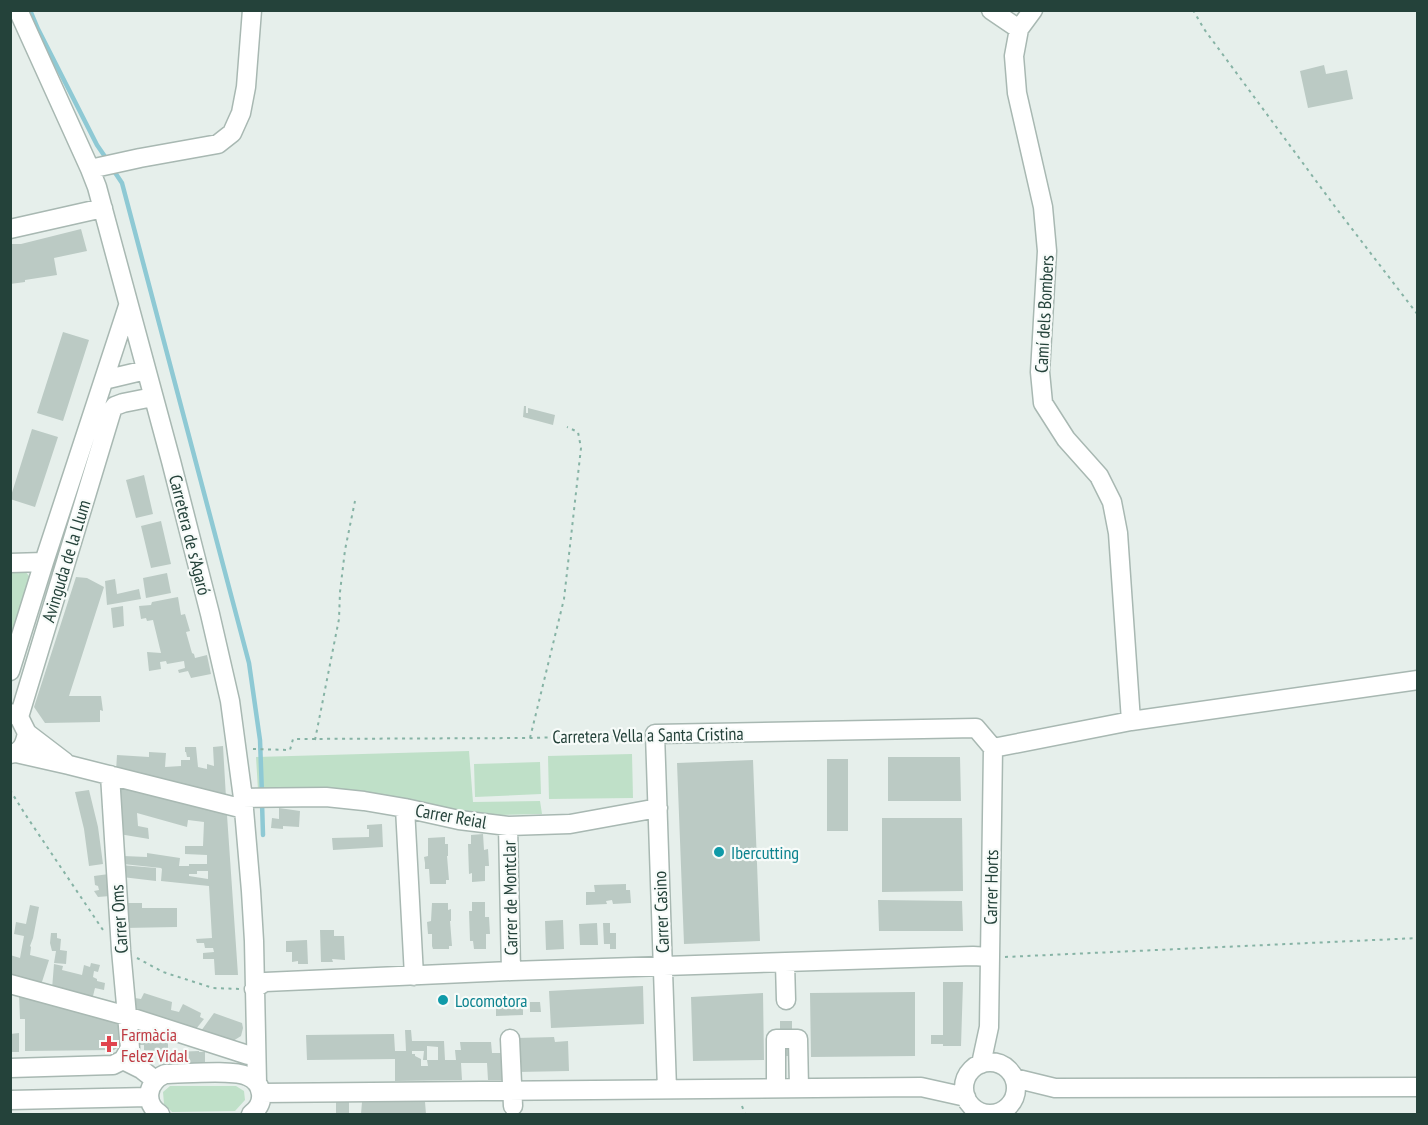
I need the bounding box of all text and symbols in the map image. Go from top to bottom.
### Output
street label: Camí dels Bombers [1029,254,1059,374]
street label: Carretera de s'Agaró [164,472,216,598]
street label: Avinguda de la Llum [36,497,96,625]
street label: Carretera Vella a Santa Cristina [552,722,744,748]
street label: Carrer Reial [414,798,489,834]
street label: Carrer de Montclar [497,840,523,956]
place label: Ibercutting [731,841,799,864]
marker: Ibercutting [712,845,726,859]
street label: Carrer Horts [979,849,1003,925]
street label: Carrer Casino [648,870,674,953]
street label: Carrer Oms [105,884,133,954]
place label: Locomotora [455,989,528,1012]
marker: Locomotora [436,993,450,1007]
place label: Farmàcia Felez Vidal [121,1023,189,1067]
marker: Farmàcia Felez Vidal [102,1037,116,1051]

